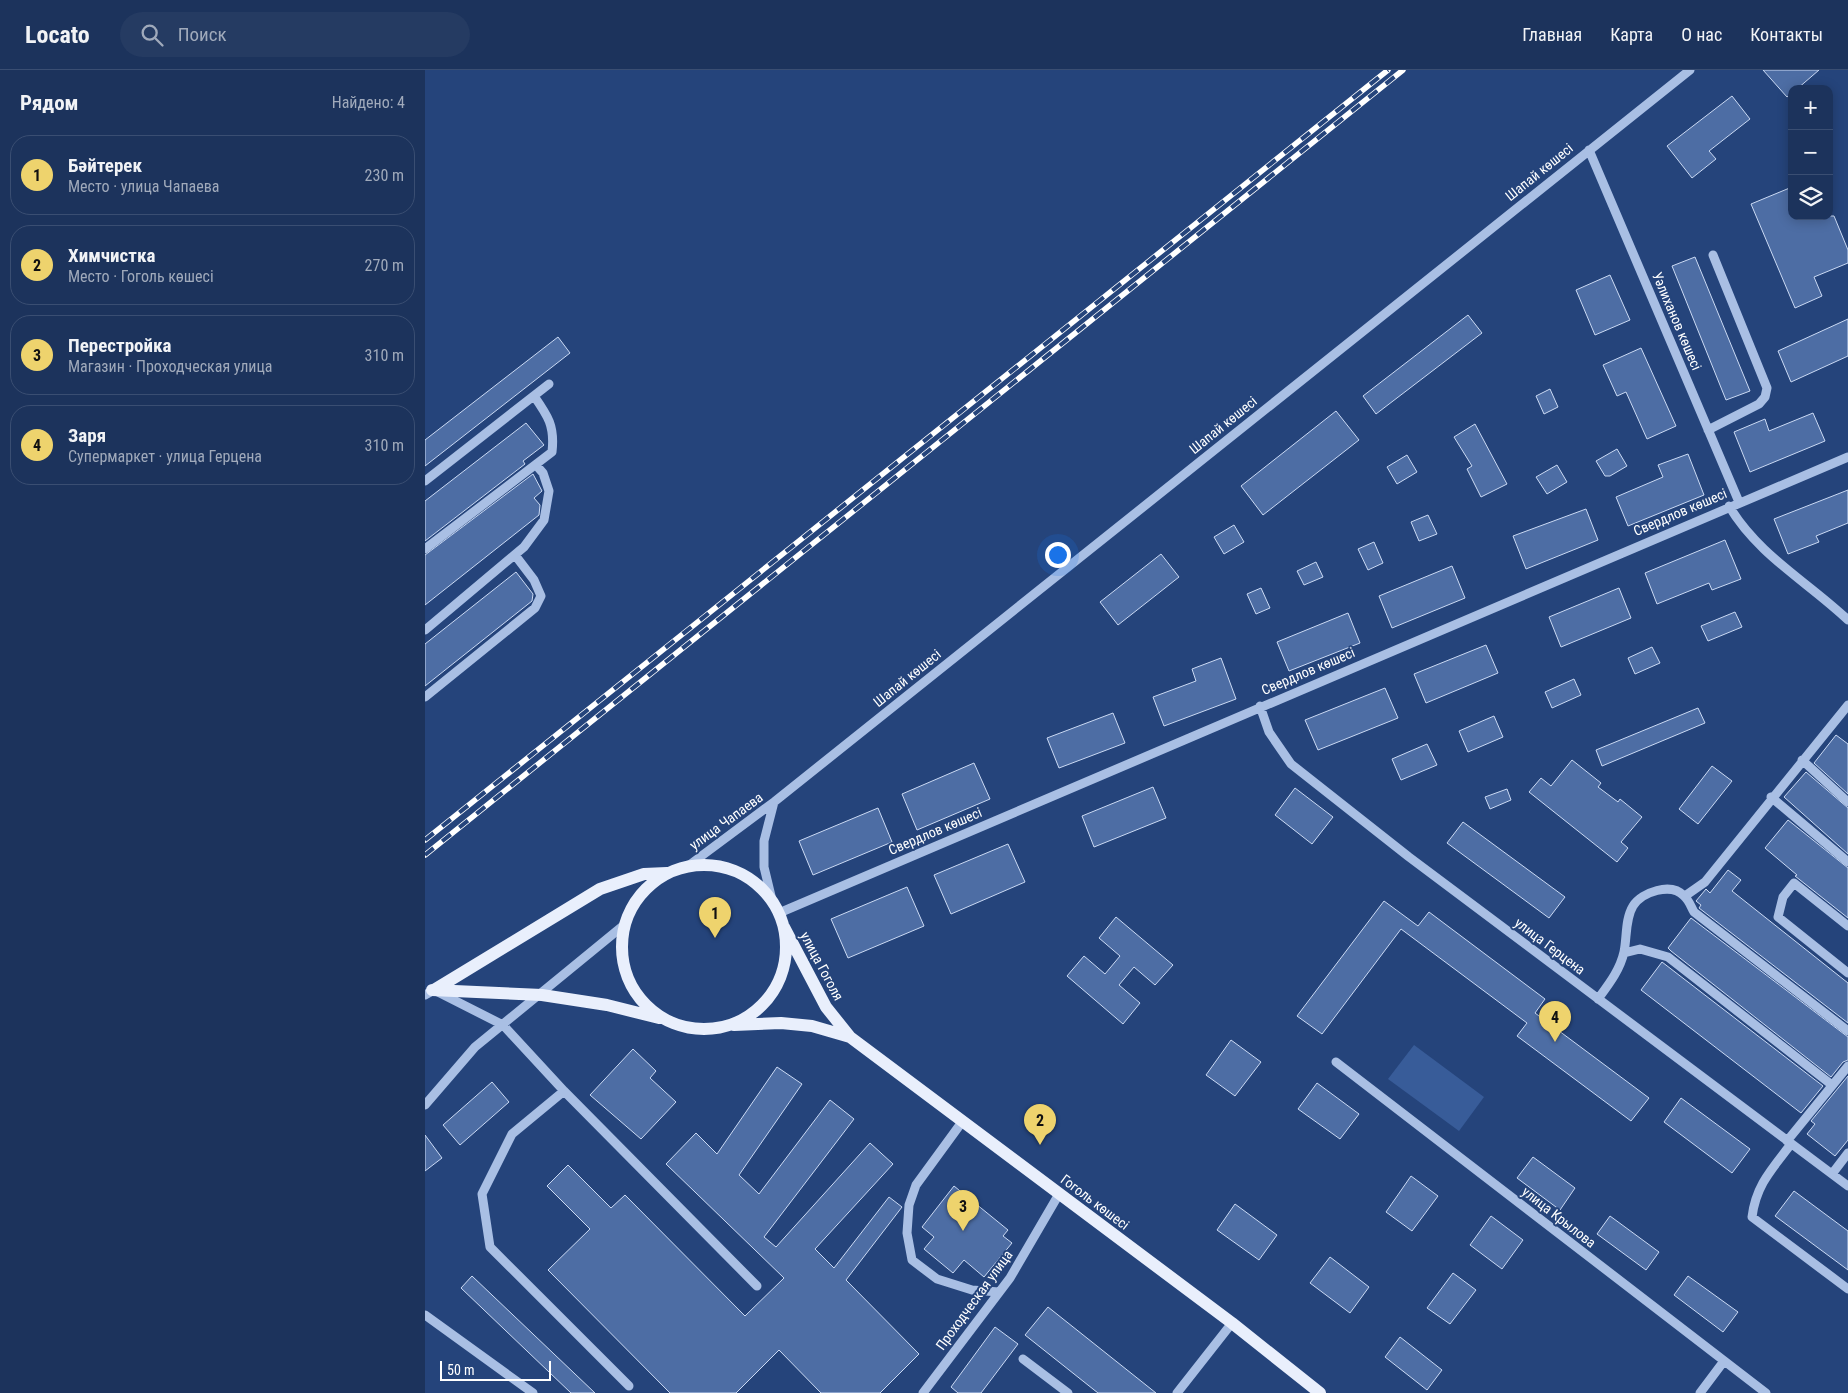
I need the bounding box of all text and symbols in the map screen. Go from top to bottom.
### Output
search box [120,12,470,57]
text: Locato [25,21,90,49]
icon: search [138,21,166,49]
text: Поиск [178,23,227,46]
text: Главная [1522,24,1582,45]
text: Карта [1610,24,1653,45]
text: О нас [1681,24,1722,45]
text: Контакты [1750,24,1823,45]
map controls [1788,85,1833,220]
button: + [1788,85,1833,130]
text: Рядом [20,91,79,115]
text: Найдено: 4 [332,93,405,112]
button: − [1788,130,1833,175]
street label: Шапай көшесі [1502,140,1576,204]
text: Бәйтерек [68,154,142,177]
text: 1 [33,166,41,185]
text: 230 m [365,166,404,185]
button: layers [1788,175,1833,220]
text: Место · улица Чапаева [68,177,219,196]
text: Химчистка [68,244,155,267]
text: 2 [33,256,41,275]
text: 270 m [365,256,404,275]
text: Место · Гоголь көшесі [68,267,214,286]
street label: Уәлиханов көшесі [1649,270,1705,372]
text: Перестройка [68,334,172,357]
text: 3 [33,346,41,365]
text: 310 m [365,346,404,365]
text: Магазин · Проходческая улица [68,357,273,376]
street label: Шапай көшесі [1186,393,1260,457]
text: Заря [68,424,106,447]
text: 4 [33,436,41,455]
text: 310 m [365,436,404,455]
text: Супермаркет · улица Герцена [68,447,262,466]
street label: Свердлов көшесі [1631,485,1729,539]
your location [1045,542,1071,568]
street label: Свердлов көшесі [1259,644,1357,698]
street label: Шапай көшесі [870,646,944,710]
street label: улица Чапаева [686,789,766,853]
street label: Свердлов көшесі [886,804,984,858]
pin: 1 [699,897,731,938]
street label: улица Герцена [1512,914,1588,978]
street label: улица Гоголя [797,929,847,1003]
pin: 4 [1539,1001,1571,1042]
pin: 2 [1024,1104,1056,1145]
street label: Гоголь көшесі [1058,1171,1132,1233]
street label: улица Крылова [1519,1183,1599,1251]
pin: 3 [947,1190,979,1231]
street label: Проходческая улица [932,1247,1016,1353]
scale bar [440,1358,551,1381]
text: 50 m [447,1362,475,1378]

